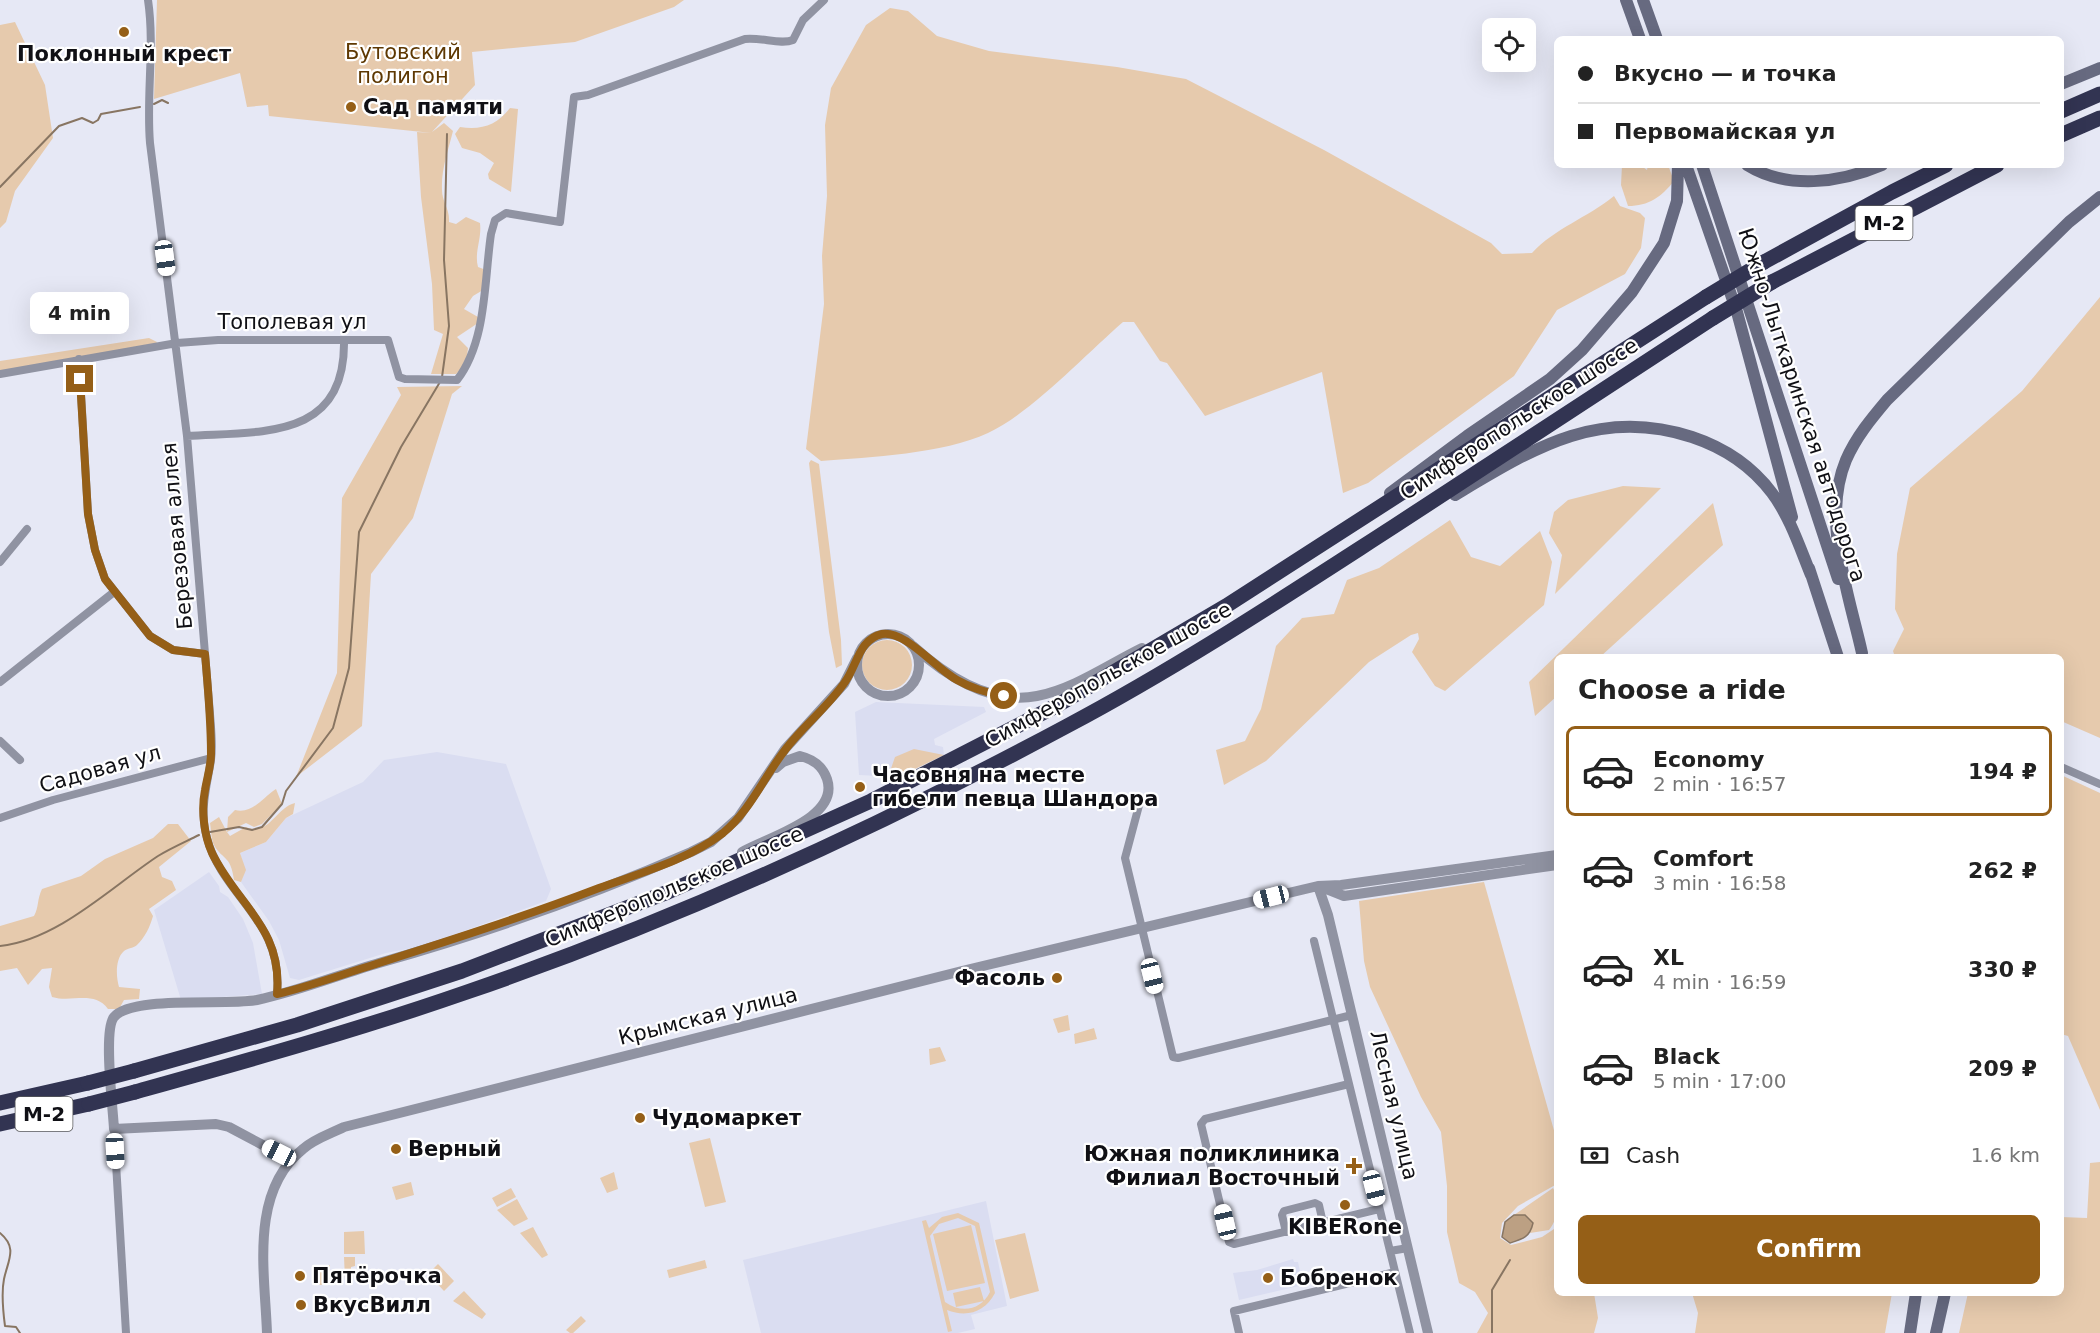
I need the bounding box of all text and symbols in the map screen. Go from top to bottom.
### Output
map controls [1482,18,1536,72]
button: locate [1482,18,1536,72]
marker: Поклонный крест [117,25,131,39]
park label: Бутовский полигон [345,40,461,88]
place label: Поклонный крест [17,42,232,66]
text: Вкусно — и точка [1614,61,1837,86]
place label: Сад памяти [363,95,503,119]
marker: Сад памяти [344,100,358,114]
text: Первомайская ул [1614,119,1835,144]
road number: М-2 [1856,206,1912,240]
street label: Южно-Лыткаринская автодорога [1733,225,1871,585]
car [154,239,176,277]
callout: 4 min [31,292,130,334]
text: 4 min [48,301,111,325]
street label: Тополевая ул [217,310,367,334]
street label: Симферопольское шоссе [1396,333,1642,505]
route end [66,365,93,392]
street label: Березовая аллея [157,442,197,630]
street label: Симферопольское шоссе [980,597,1236,753]
text: Choose a ride [1578,674,1786,705]
route start [990,682,1017,709]
street label: Садовая ул [36,740,164,798]
icon: car [1581,744,1635,798]
text: Economy [1653,747,1764,772]
text: 194 ₽ [1968,759,2037,784]
place label: Часовня на месте гибели певца Шандора [872,763,1158,811]
text: 2 min · 16:57 [1653,772,1787,796]
marker: Часовня на месте гибели певца Шандора [853,780,867,794]
street label: Симферопольское шоссе [541,822,807,952]
icon: car [1581,843,1635,897]
text: Comfort [1653,846,1753,871]
text: 262 ₽ [1968,858,2037,883]
text: 3 min · 16:58 [1653,871,1787,895]
car [1251,884,1291,910]
icon: car [1581,942,1635,996]
text: XL [1653,945,1684,970]
car [1139,956,1165,996]
text: 330 ₽ [1968,957,2037,982]
place label: Фасоль [954,966,1045,990]
text: 4 min · 16:59 [1653,970,1787,994]
marker: Фасоль [1050,971,1064,985]
street label: Крымская улица [616,982,800,1050]
street label: Лесная улица [1365,1028,1423,1182]
icon: car [1581,1041,1635,1095]
text: Black [1653,1044,1720,1069]
text: 209 ₽ [1968,1056,2037,1081]
text: 5 min · 17:00 [1653,1069,1787,1093]
road number: М-2 [15,1097,72,1131]
place label: Чудомаркет [652,1106,802,1130]
marker: Чудомаркет [633,1111,647,1125]
car [105,1133,125,1169]
car [259,1137,299,1169]
place label: Верный [408,1137,502,1161]
icon: cash [1578,1139,1611,1172]
marker: Верный [389,1142,403,1156]
place label: Южная поликлиника Филиал Восточный [1084,1142,1340,1190]
text: Cash [1626,1143,1680,1168]
text: 1.6 km [1971,1143,2040,1167]
marker: Южная поликлиника Филиал Восточный [1345,1157,1363,1175]
car [1361,1168,1387,1208]
marker: KIBERone [1338,1198,1352,1212]
car [1212,1202,1238,1242]
place label: KIBERone [1288,1215,1402,1239]
button: Confirm [1578,1215,2040,1284]
place label: Пятёрочка [312,1264,442,1288]
place label: Бобренок [1280,1266,1398,1290]
marker: Пятёрочка [293,1269,307,1283]
marker: Бобренок [1261,1271,1275,1285]
place label: ВкусВилл [313,1293,431,1317]
marker: ВкусВилл [294,1298,308,1312]

